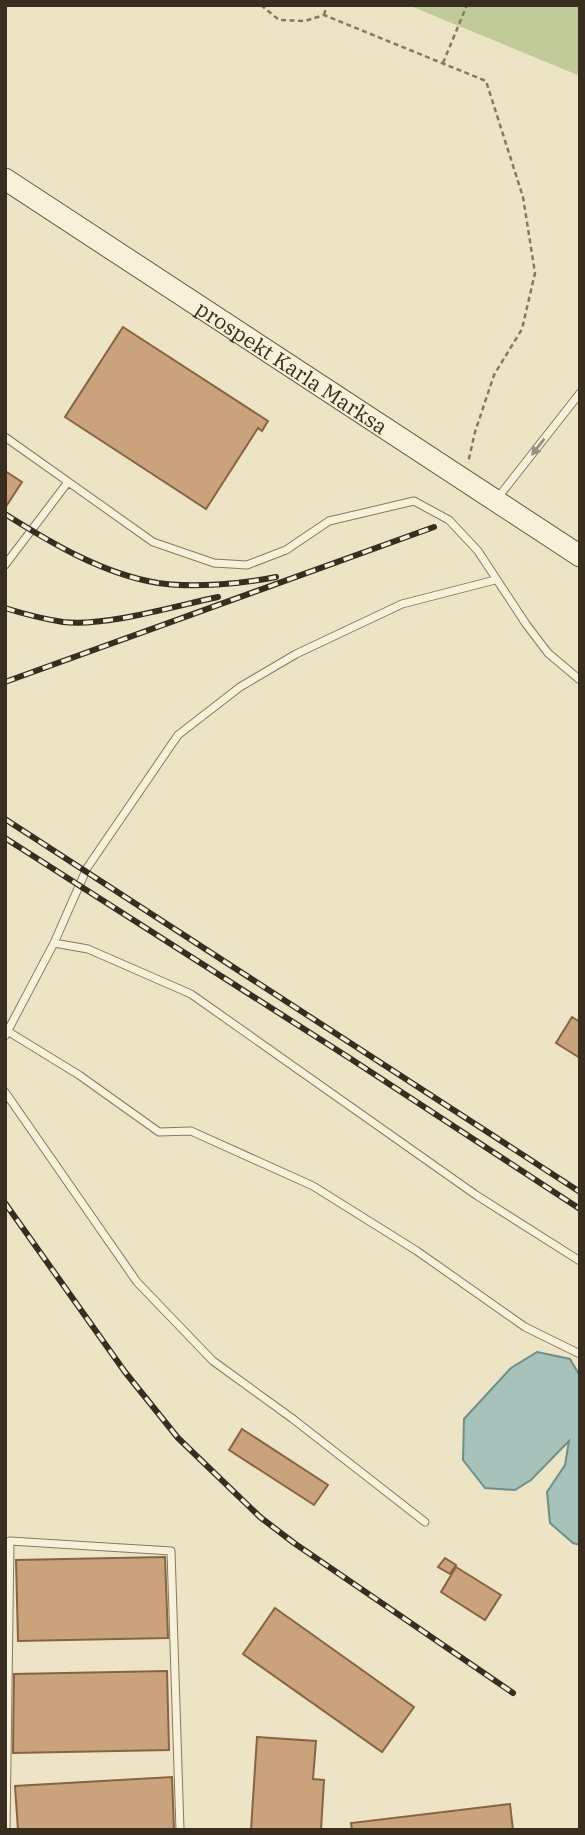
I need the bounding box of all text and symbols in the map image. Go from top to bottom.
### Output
street label: prospekt Karla Marksa [190,294,393,440]
one-way arrow [530,437,545,455]

